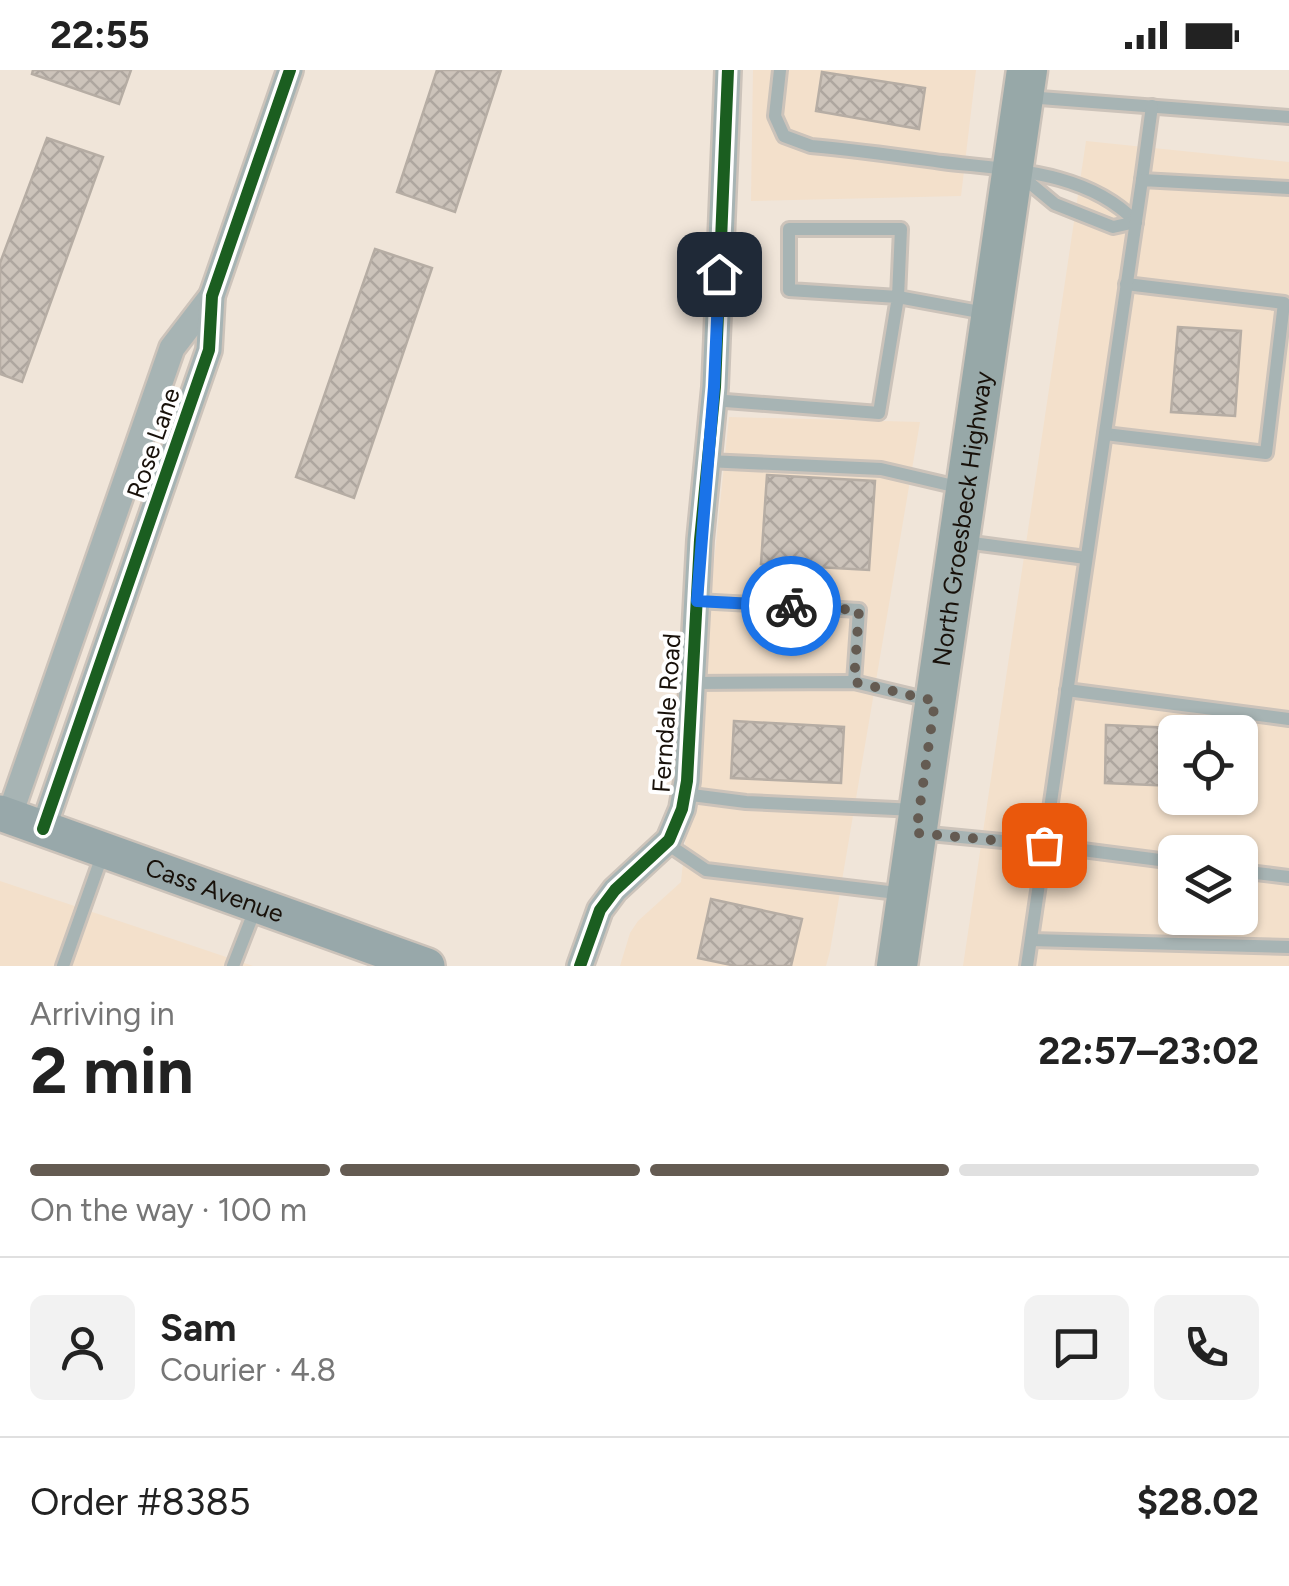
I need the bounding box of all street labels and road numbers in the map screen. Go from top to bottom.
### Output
street label: North Groesbeck Highway [926,369,998,668]
street label: Rose Lane [120,384,186,502]
street label: Ferndale Road [645,632,687,794]
street label: Cass Avenue [141,851,288,928]

